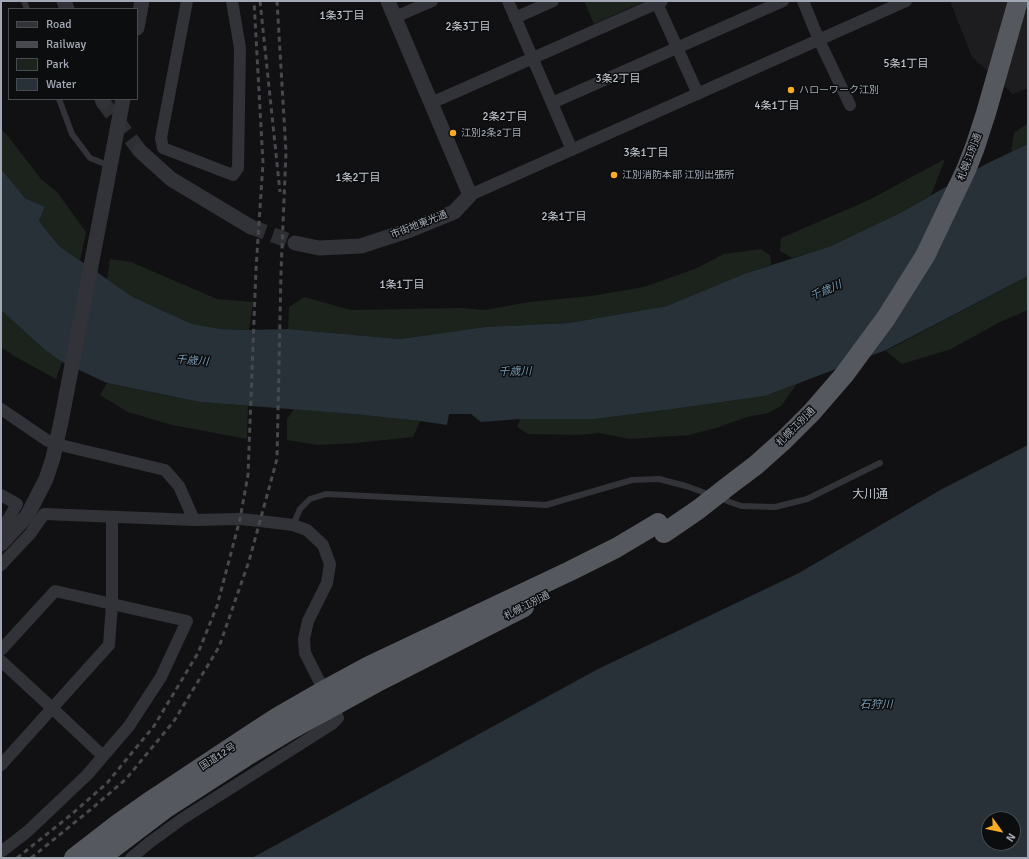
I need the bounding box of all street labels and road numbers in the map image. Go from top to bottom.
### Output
street label: 札幌江別通 [955,132,985,182]
street label: 市街地東光通 [389,209,449,241]
street label: 札幌江別通 [774,405,818,449]
street label: 札幌江別通 [502,589,552,623]
street label: 国道12号 [198,741,238,773]

